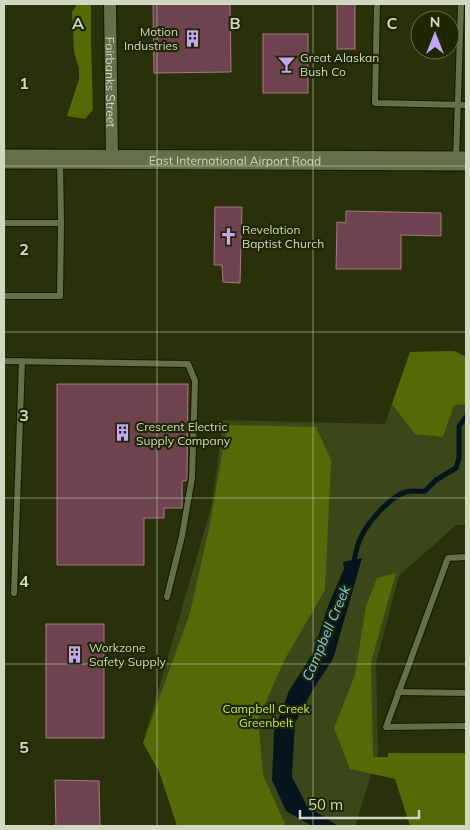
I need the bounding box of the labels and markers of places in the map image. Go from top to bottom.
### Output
place label: Motion Industries [124,24,178,53]
building icon: Motion Industries [182,28,202,48]
place label: Great Alaskan Bush Co [300,50,379,79]
bar icon: Great Alaskan Bush Co [276,54,296,74]
place label: Revelation Baptist Church [242,222,324,251]
church icon: Revelation Baptist Church [218,226,238,246]
place label: Crescent Electric Supply Company [136,419,231,448]
building icon: Crescent Electric Supply Company [112,423,132,443]
place label: Workzone Safety Supply [89,640,167,669]
building icon: Workzone Safety Supply [65,644,85,664]

